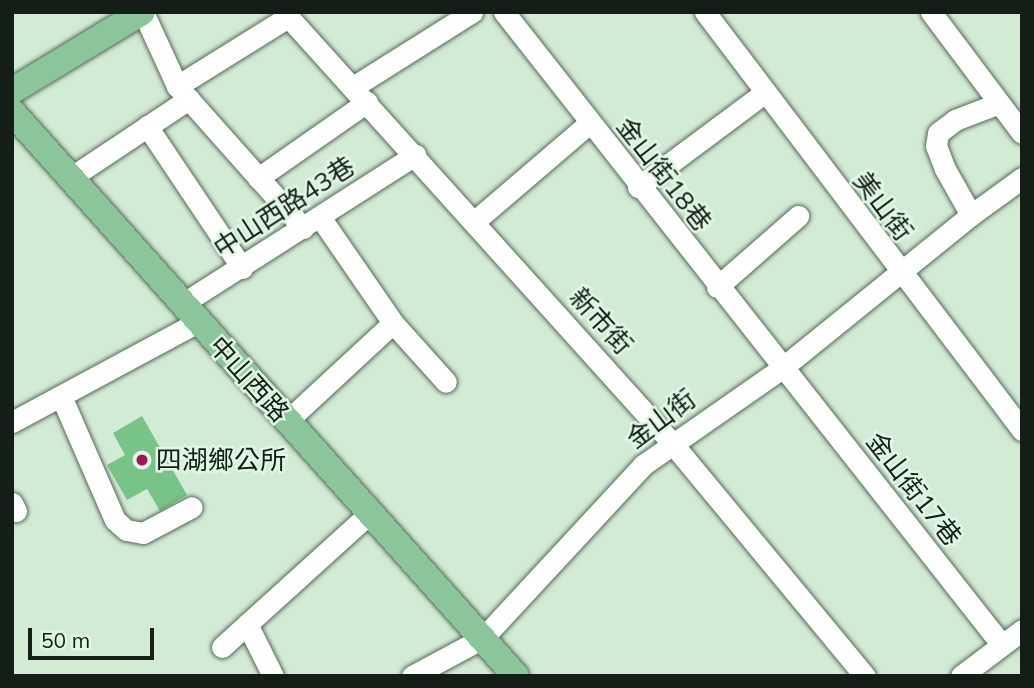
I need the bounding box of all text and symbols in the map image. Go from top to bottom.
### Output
street label: 金山街18巷 [610,111,718,237]
street label: 中山西路43巷 [208,150,360,264]
street label: 美山街 [847,165,919,247]
street label: 新市街 [563,282,639,360]
street label: 中山西路 [203,330,295,428]
street label: 金山街 [620,383,702,455]
street label: 金山街17巷 [860,426,968,552]
place label: 四湖鄉公所 [156,444,286,476]
marker: 四湖鄉公所 [134,452,150,468]
scale bar [32,614,158,658]
text: 50 m [41,627,90,653]

